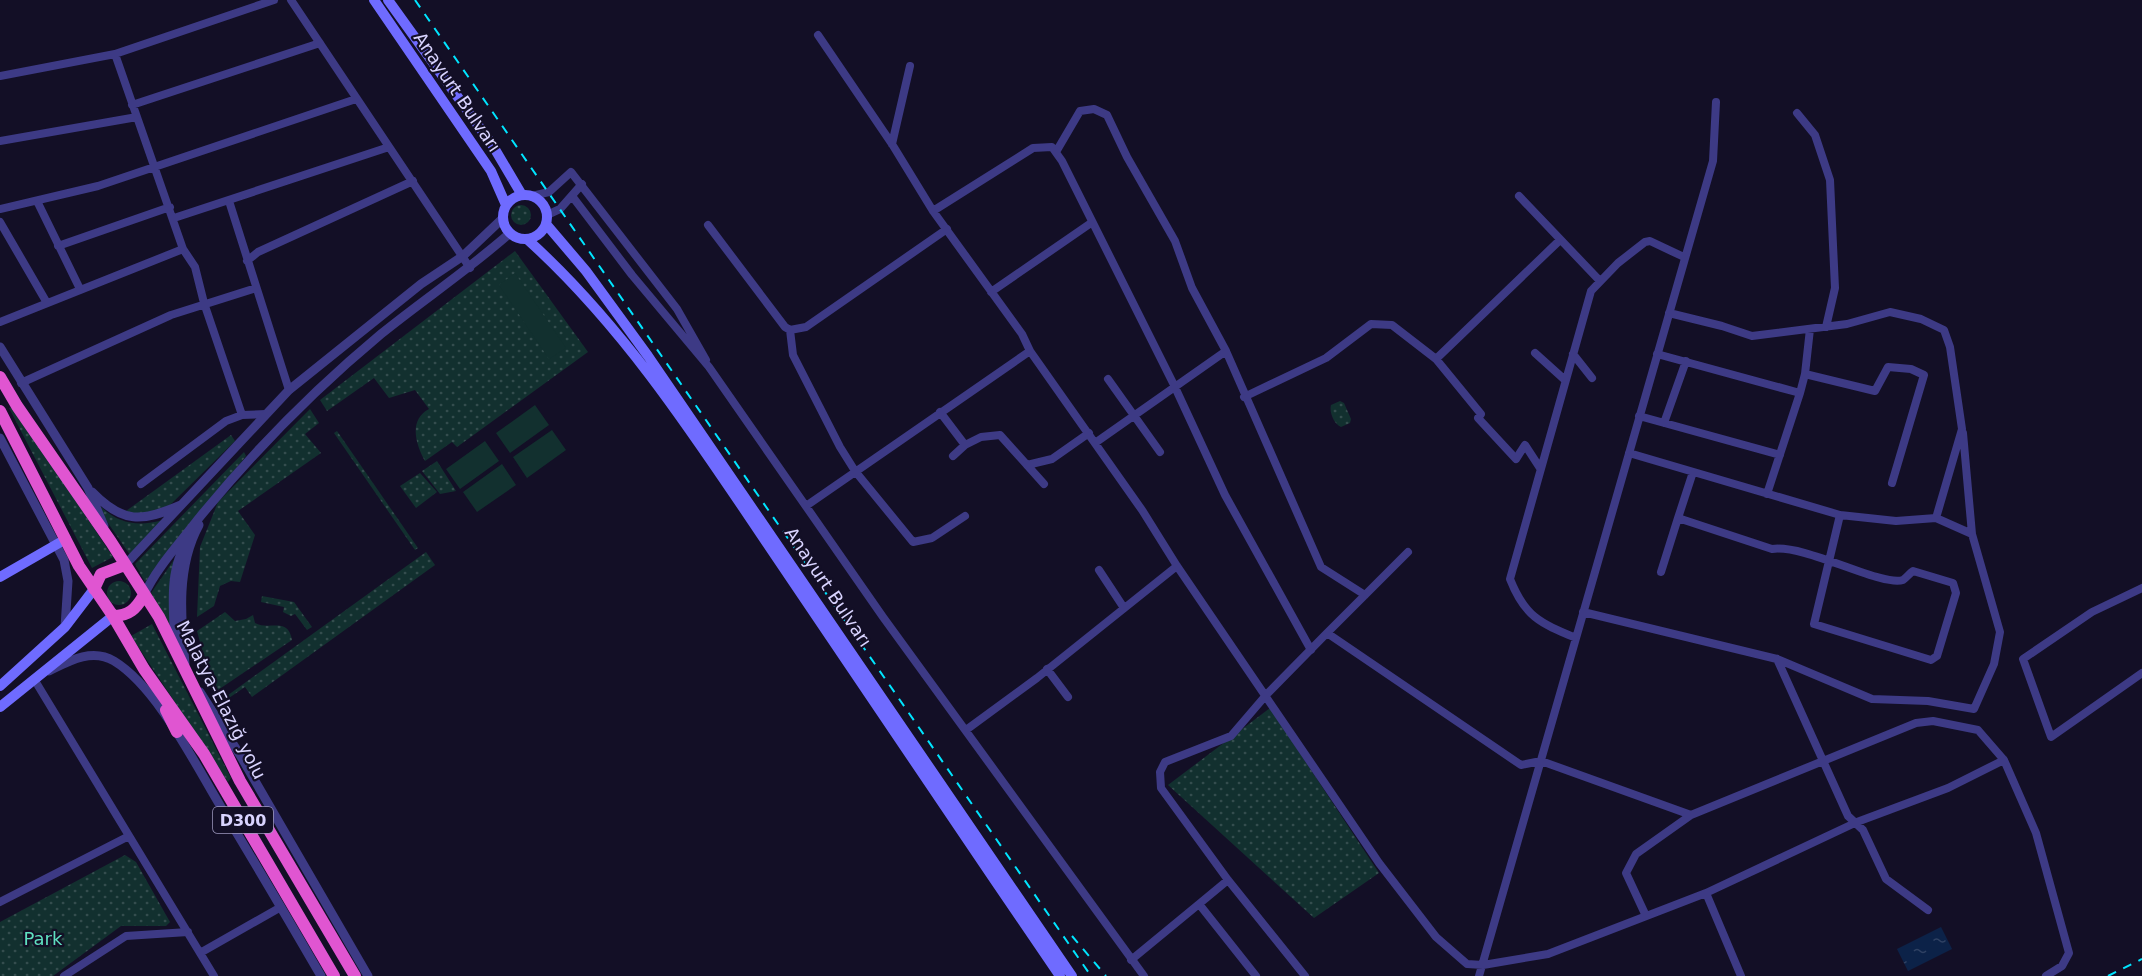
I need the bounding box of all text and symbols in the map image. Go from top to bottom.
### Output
street label: Anayurt Bulvarı [410,28,505,156]
street label: Anayurt Bulvarı [781,523,876,651]
street label: Malatya-Elazığ yolu [172,617,271,782]
road number: D300 [213,807,273,833]
park label: Park [24,928,63,949]

